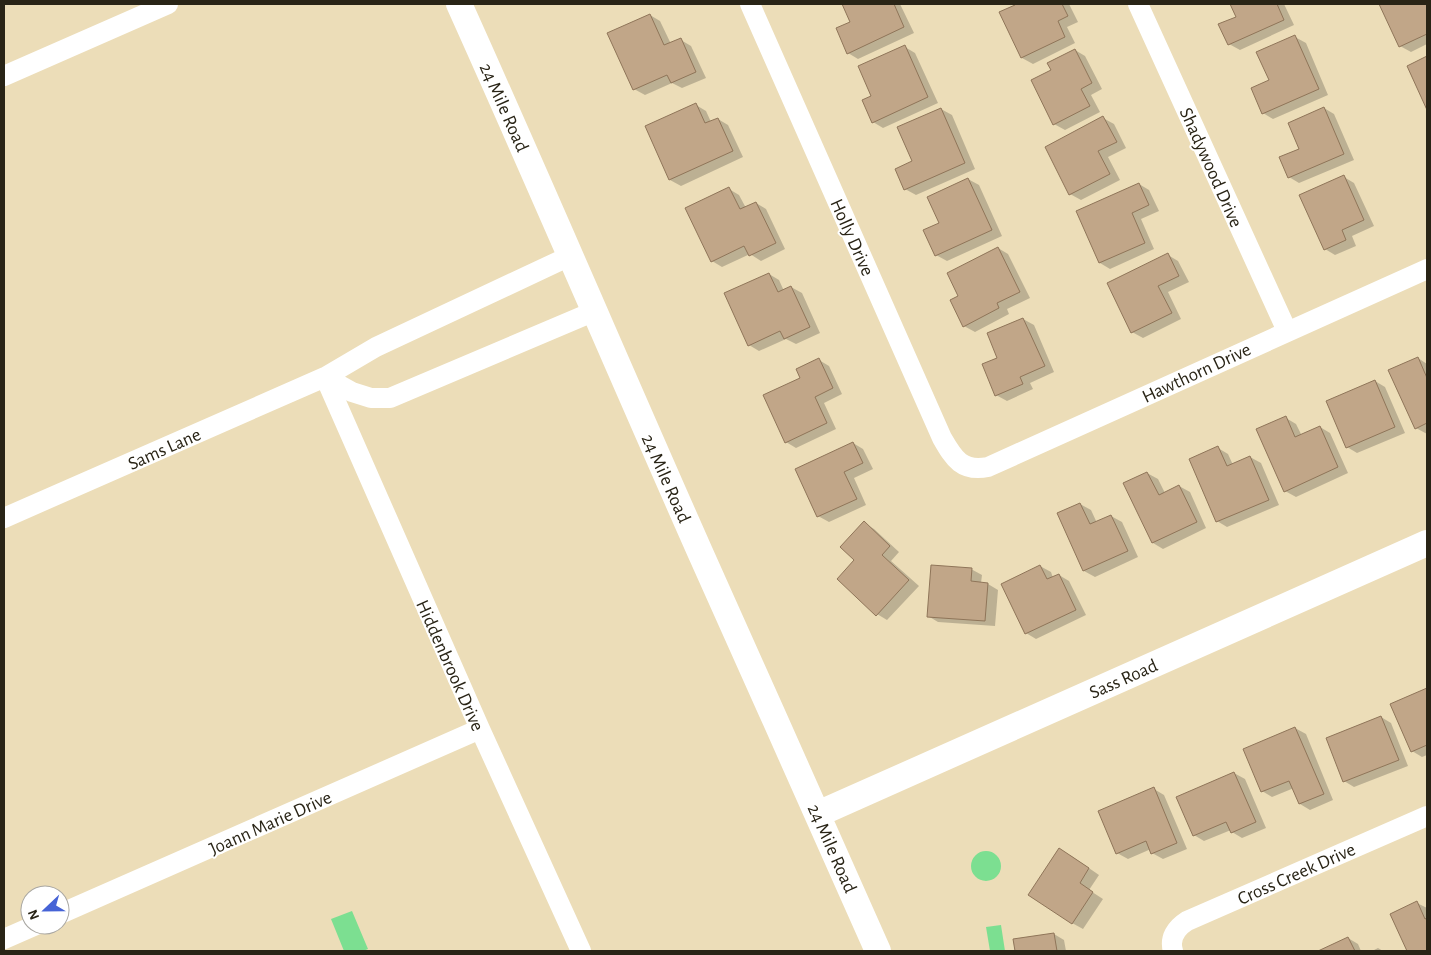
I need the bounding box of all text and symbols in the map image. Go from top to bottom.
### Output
street label: 24 Mile Road [476,60,532,155]
street label: Shadywood Drive [1176,105,1246,230]
street label: Holly Drive [826,196,877,279]
street label: Hawthorn Drive [1139,340,1254,407]
street label: Sams Lane [125,425,204,474]
street label: 24 Mile Road [638,431,694,526]
street label: Hiddenbrook Drive [412,597,487,734]
street label: Sass Road [1087,656,1161,703]
street label: Joann Marie Drive [207,788,335,859]
street label: 24 Mile Road [804,801,860,896]
street label: Cross Creek Drive [1235,840,1358,909]
north arrow [20,885,70,935]
text: N [26,907,42,922]

